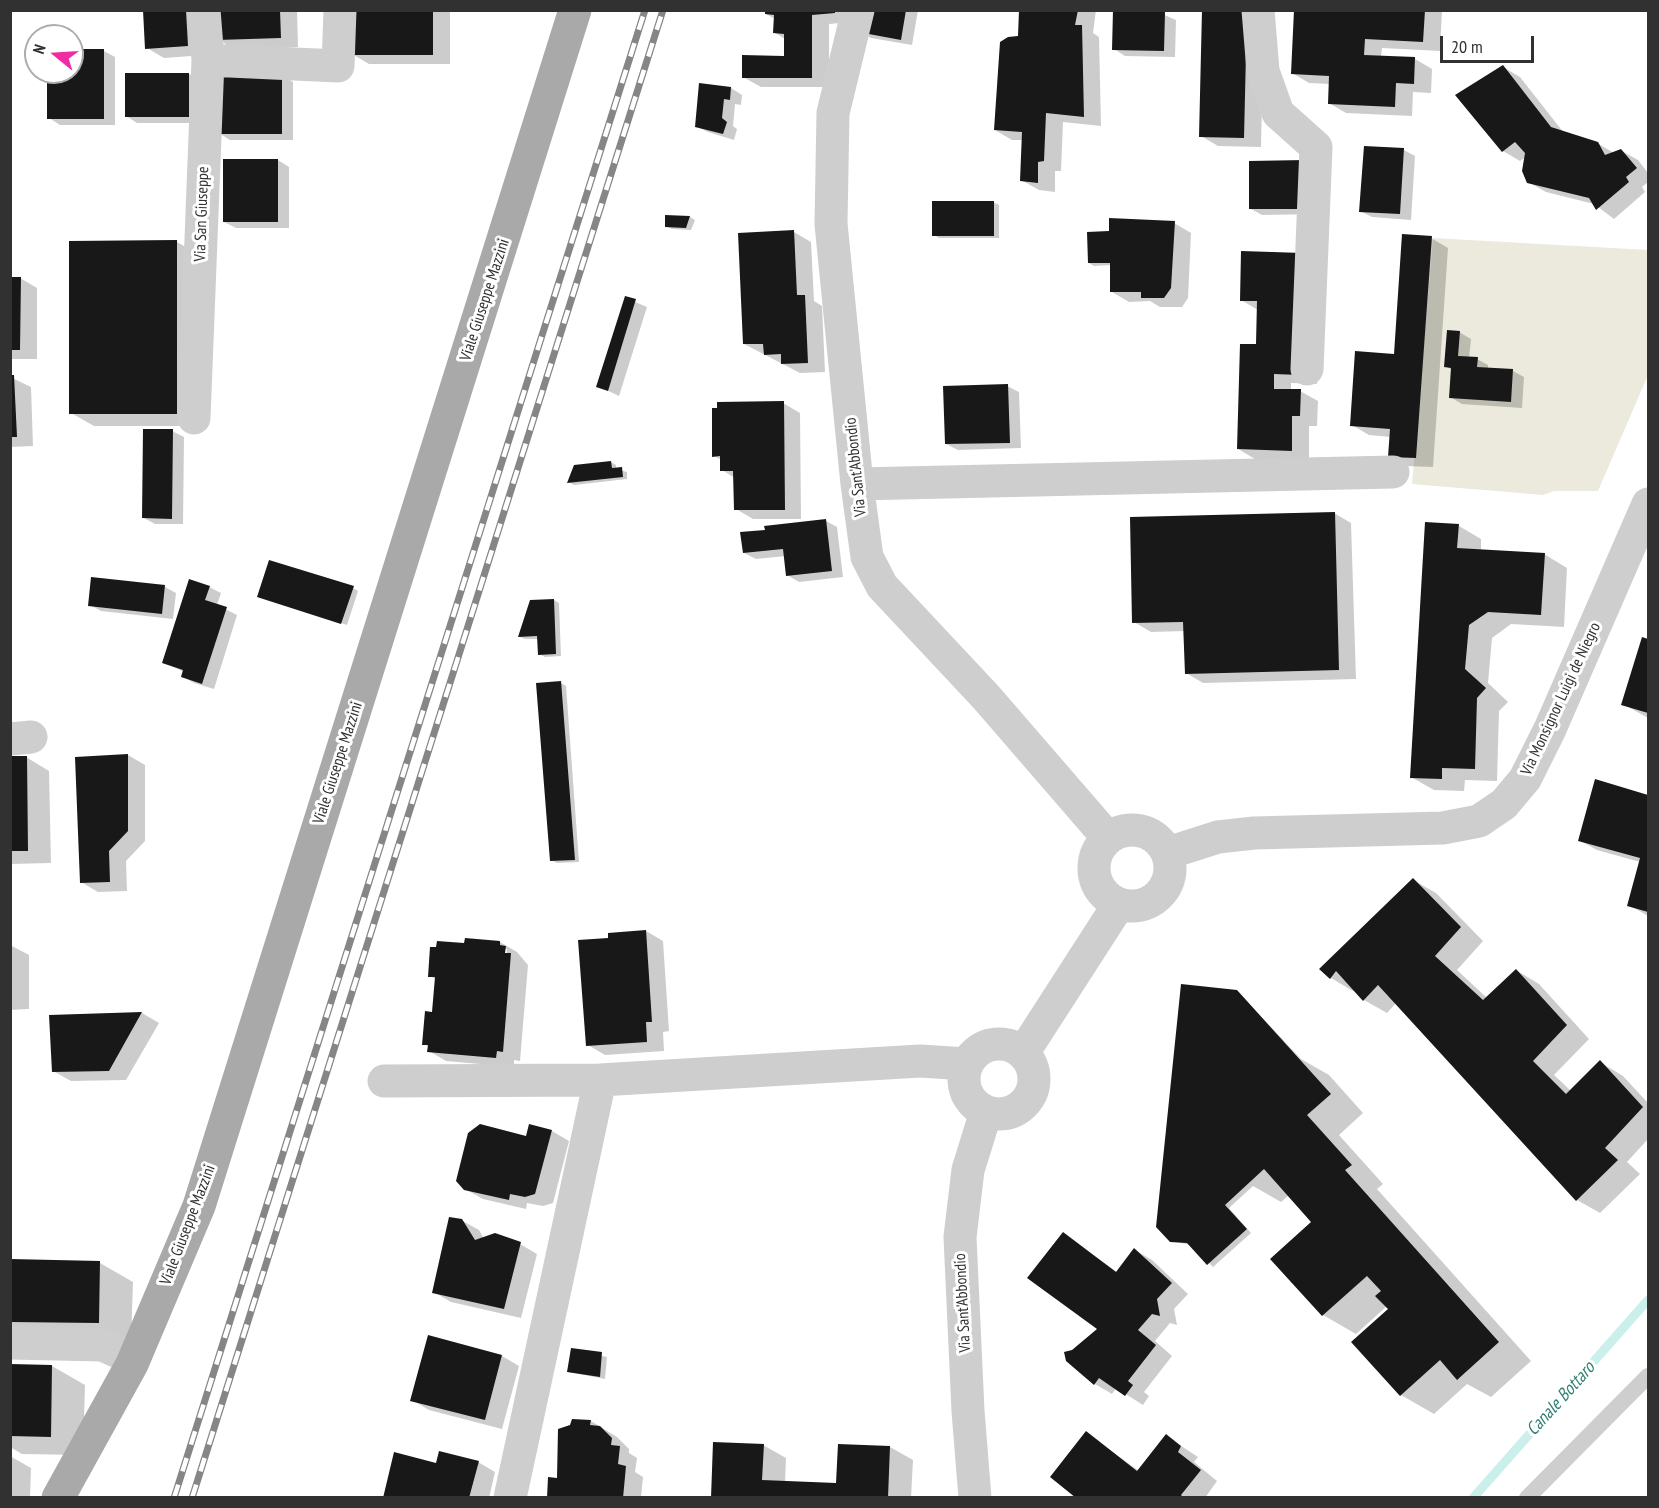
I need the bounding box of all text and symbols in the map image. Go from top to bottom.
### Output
north arrow [24,24,84,84]
scale bar [1443,24,1538,62]
text: 20 m [1451,35,1483,58]
text: N [28,42,50,56]
street label: Via San Giuseppe [191,166,213,262]
street label: Viale Giuseppe Mazzini [456,236,514,364]
street label: Via Sant'Abbondio [841,417,871,517]
street label: Via Monsignor Luigi de Niegro [1517,619,1605,779]
street label: Viale Giuseppe Mazzini [309,699,367,827]
street label: Viale Giuseppe Mazzini [156,1162,220,1288]
street label: Via Sant'Abbondio [951,1253,975,1353]
water label: Canale Bottaro [1522,1358,1600,1440]

